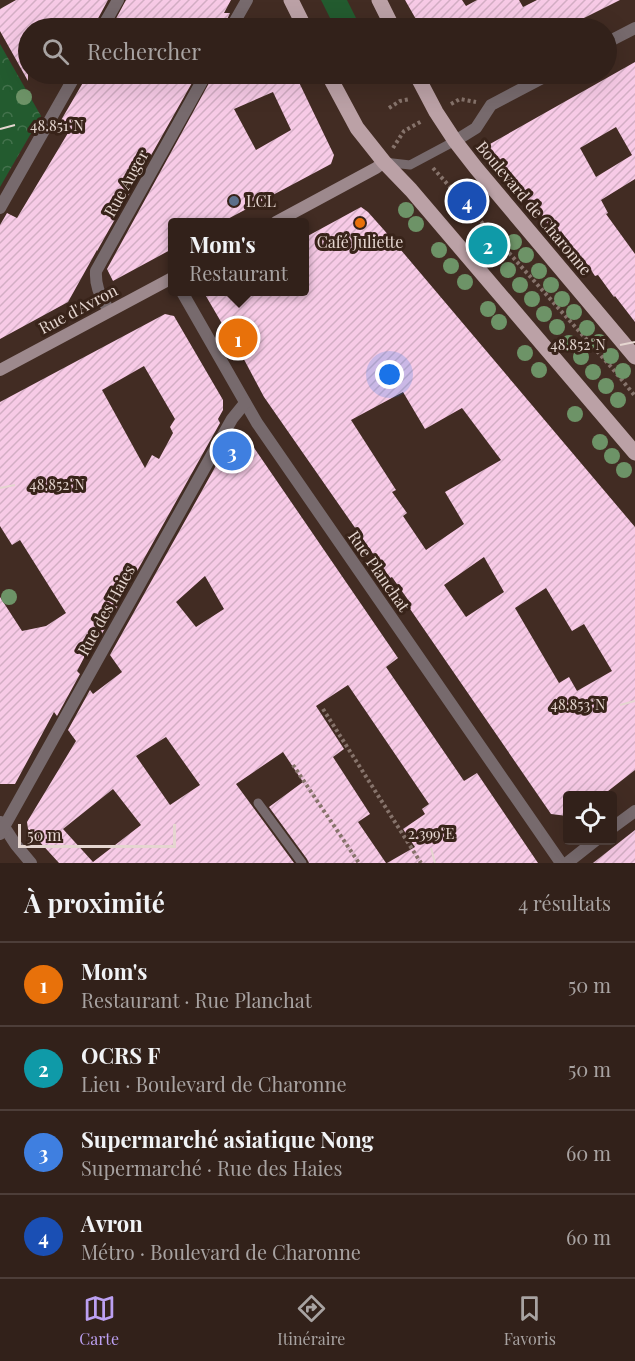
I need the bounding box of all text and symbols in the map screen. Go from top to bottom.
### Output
search box [18,18,617,84]
icon: search [39,35,72,68]
text: Rechercher [87,36,201,66]
text: 48.851°N [30,115,84,135]
street label: Boulevard de Charonne [472,136,597,279]
street label: Rue Auger [99,145,153,220]
pin: 4 [448,178,486,224]
place label: LCL [246,190,276,211]
marker: LCL [227,194,241,208]
marker: Café Juliette [353,216,367,230]
popup [168,218,309,296]
pin: 2 [468,222,508,268]
text: Mom's [189,229,256,259]
place label: Café Juliette [317,231,403,252]
text: Restaurant [189,259,288,286]
street label: Rue d'Avron [35,279,121,338]
pin: 1 [218,316,258,360]
text: 48.852°N [550,334,606,354]
your location [375,360,404,389]
pin: 3 [212,428,252,474]
text: 48.852°N [29,474,85,494]
street label: Rue Planchat [344,526,415,615]
street label: Rue des Haies [72,561,139,659]
text: 48.853°N [551,694,606,714]
map controls [563,791,617,845]
button: locate [563,791,617,845]
scale bar [18,821,176,848]
text: 2.399°E [408,823,454,843]
text: 50 m [27,824,61,845]
text: À proximité [24,885,165,920]
text: 4 résultats [518,889,611,916]
text: Mom's [81,956,147,986]
text: 1 [40,971,47,998]
text: 50 m [568,971,611,998]
text: Restaurant · Rue Planchat [81,986,312,1013]
text: OCRS F [81,1040,160,1070]
text: 2 [38,1055,49,1082]
text: 50 m [568,1055,611,1082]
text: Lieu · Boulevard de Charonne [81,1070,347,1097]
text: Supermarché asiatique Nong [81,1124,374,1154]
text: 3 [39,1139,48,1166]
text: 60 m [566,1139,611,1166]
text: Supermarché · Rue des Haies [81,1154,342,1181]
text: Avron [81,1208,143,1238]
text: 4 [38,1223,49,1250]
text: 60 m [566,1223,611,1250]
text: Métro · Boulevard de Charonne [81,1238,361,1265]
tab: Carte [79,1292,119,1349]
tab: Itinéraire [277,1292,345,1349]
tab: Favoris [504,1292,556,1349]

